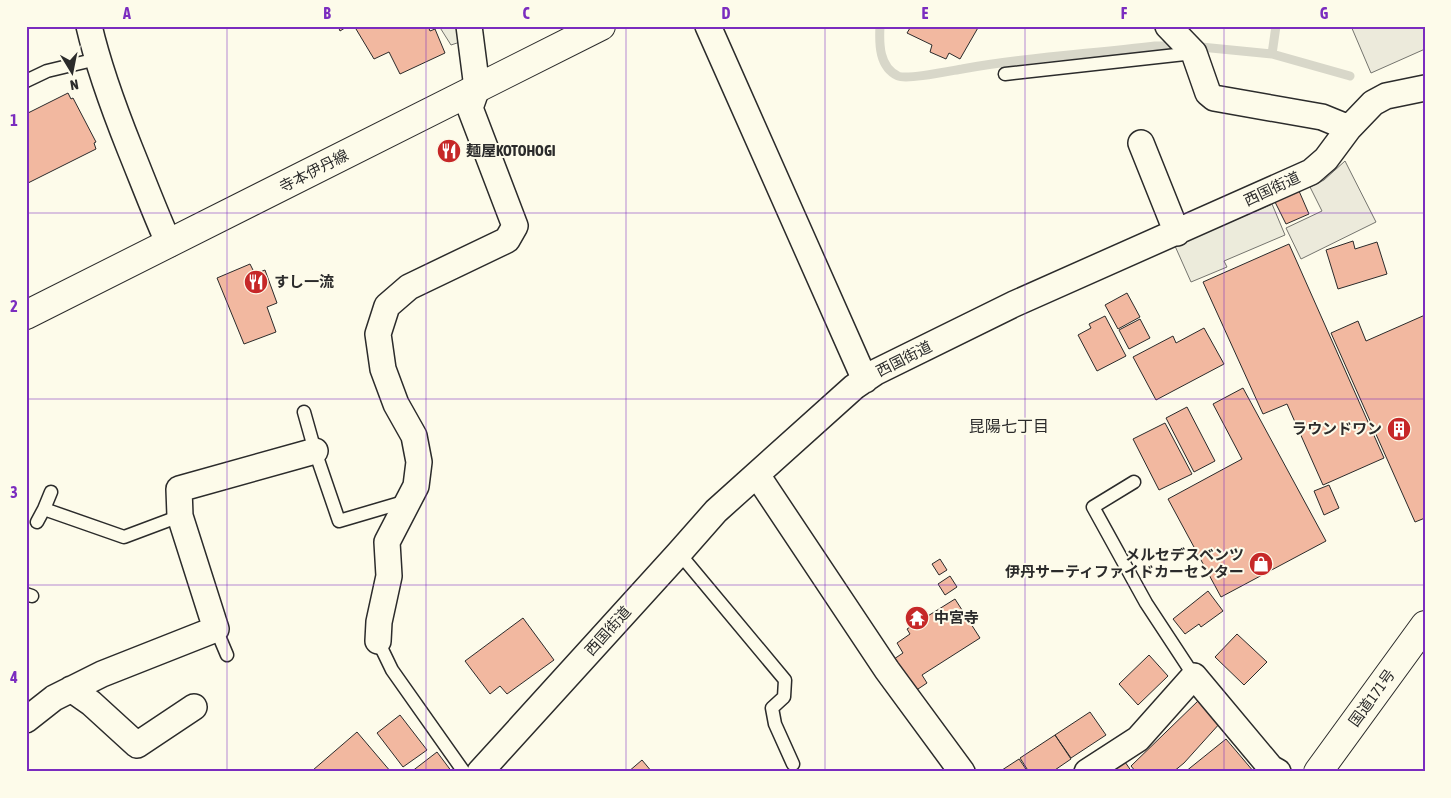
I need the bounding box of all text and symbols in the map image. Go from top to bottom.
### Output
text: A [122,4,131,22]
text: B [323,4,331,22]
text: C [522,4,530,22]
text: D [722,4,731,22]
text: E [922,4,929,22]
text: F [1121,4,1128,22]
text: G [1320,4,1329,22]
north arrow [48,48,98,98]
text: N [69,76,80,93]
text: 1 [10,111,18,129]
restaurant icon: 麺屋KOTOHOGI [436,138,462,164]
place label: 麺屋KOTOHOGI [466,142,556,159]
street label: 寺本伊丹線 [276,146,351,195]
street label: 西国街道 [1241,168,1303,209]
restaurant icon: すし一流 [243,269,269,295]
place label: すし一流 [274,273,334,290]
text: 2 [10,297,18,315]
street label: 西国街道 [873,337,934,380]
building icon: ラウンドワン [1386,416,1412,442]
district label: 昆陽七丁目 [969,417,1049,435]
place label: ラウンドワン [1292,420,1382,437]
text: 3 [10,483,18,501]
place label: メルセデスベンツ 伊丹サーティファイドカーセンター [1005,546,1244,580]
shop icon: メルセデスベンツ 伊丹サーティファイドカーセンター [1248,551,1274,577]
street label: 西国街道 [581,603,634,659]
temple icon: 中宮寺 [904,605,930,631]
place label: 中宮寺 [934,609,979,626]
street label: 国道171号 [1345,666,1398,729]
text: 4 [9,668,18,686]

